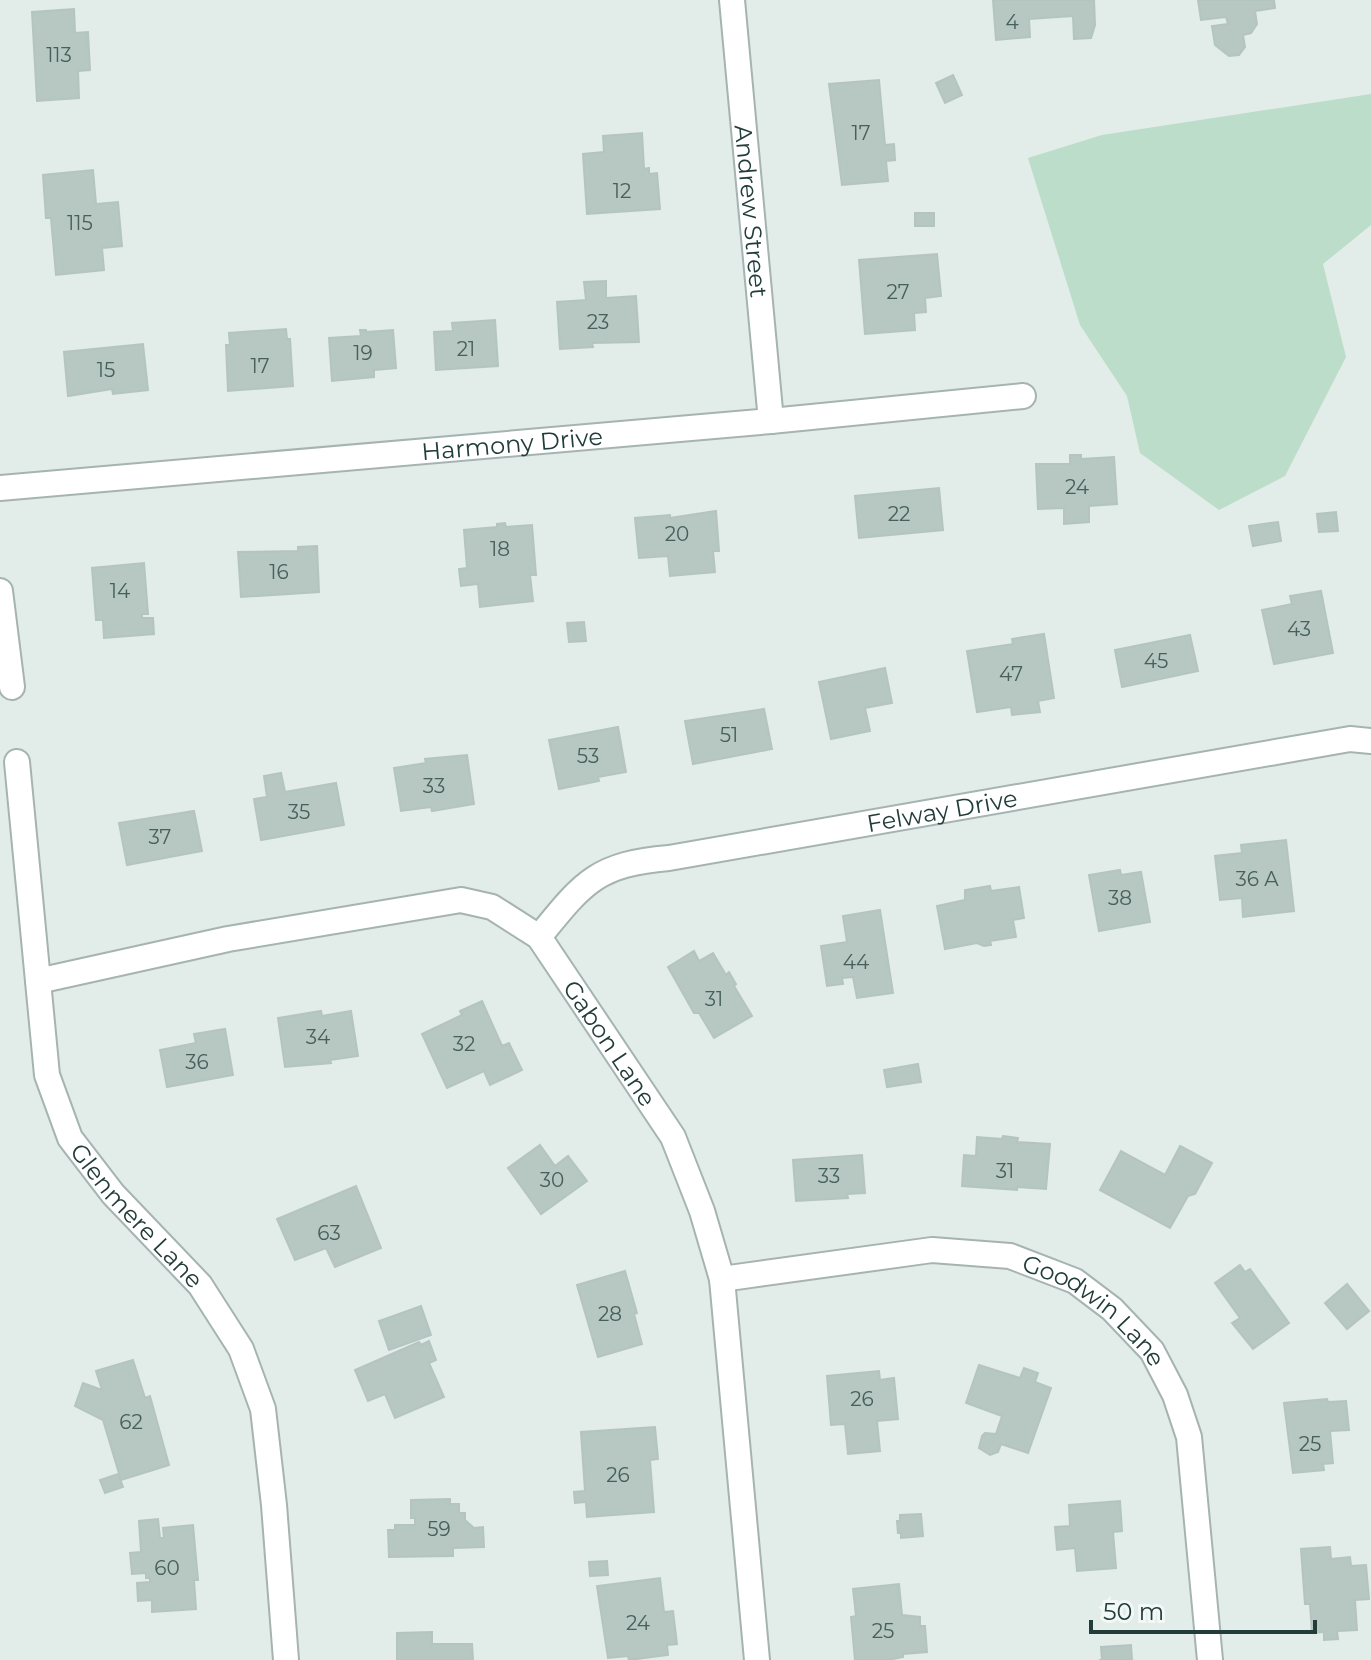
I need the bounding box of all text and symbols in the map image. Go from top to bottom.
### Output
house number: 4 [1005,10,1019,34]
house number: 113 [46,43,72,67]
house number: 17 [852,121,871,145]
street label: Andrew Street [729,123,774,299]
house number: 12 [613,179,631,203]
house number: 115 [67,211,93,235]
house number: 27 [886,280,910,304]
house number: 23 [587,310,609,334]
house number: 21 [457,337,475,361]
house number: 19 [353,341,373,365]
house number: 17 [251,354,270,378]
house number: 15 [97,358,115,382]
street label: Harmony Drive [420,421,604,466]
house number: 24 [1065,475,1089,499]
house number: 22 [888,502,910,526]
house number: 20 [665,522,689,546]
house number: 18 [490,537,510,561]
house number: 16 [269,560,289,584]
house number: 14 [110,579,130,603]
house number: 43 [1287,617,1311,641]
house number: 45 [1144,649,1168,673]
house number: 47 [999,662,1023,686]
house number: 51 [720,723,738,747]
house number: 53 [577,744,599,768]
house number: 33 [423,774,445,798]
street label: Felway Drive [864,783,1019,838]
house number: 35 [288,800,310,824]
house number: 37 [149,825,171,849]
house number: 36 A [1235,867,1279,891]
house number: 38 [1108,886,1132,910]
house number: 44 [843,950,869,974]
street label: Gabon Lane [557,974,663,1112]
house number: 31 [705,987,723,1011]
house number: 34 [306,1025,330,1049]
house number: 32 [453,1032,475,1056]
house number: 36 [185,1050,209,1074]
street label: Glenmere Lane [65,1137,209,1294]
house number: 31 [996,1159,1014,1183]
house number: 33 [818,1164,840,1188]
house number: 30 [540,1168,564,1192]
house number: 63 [317,1221,341,1245]
street label: Goodwin Lane [1019,1248,1172,1371]
house number: 28 [598,1302,622,1326]
house number: 26 [850,1387,874,1411]
house number: 62 [119,1410,143,1434]
house number: 25 [1299,1432,1321,1456]
house number: 26 [606,1463,630,1487]
house number: 59 [427,1517,451,1541]
house number: 60 [154,1556,180,1580]
scale bar [1091,1584,1315,1634]
text: 50 m [1103,1597,1164,1626]
house number: 24 [626,1611,650,1635]
house number: 25 [872,1619,894,1643]

